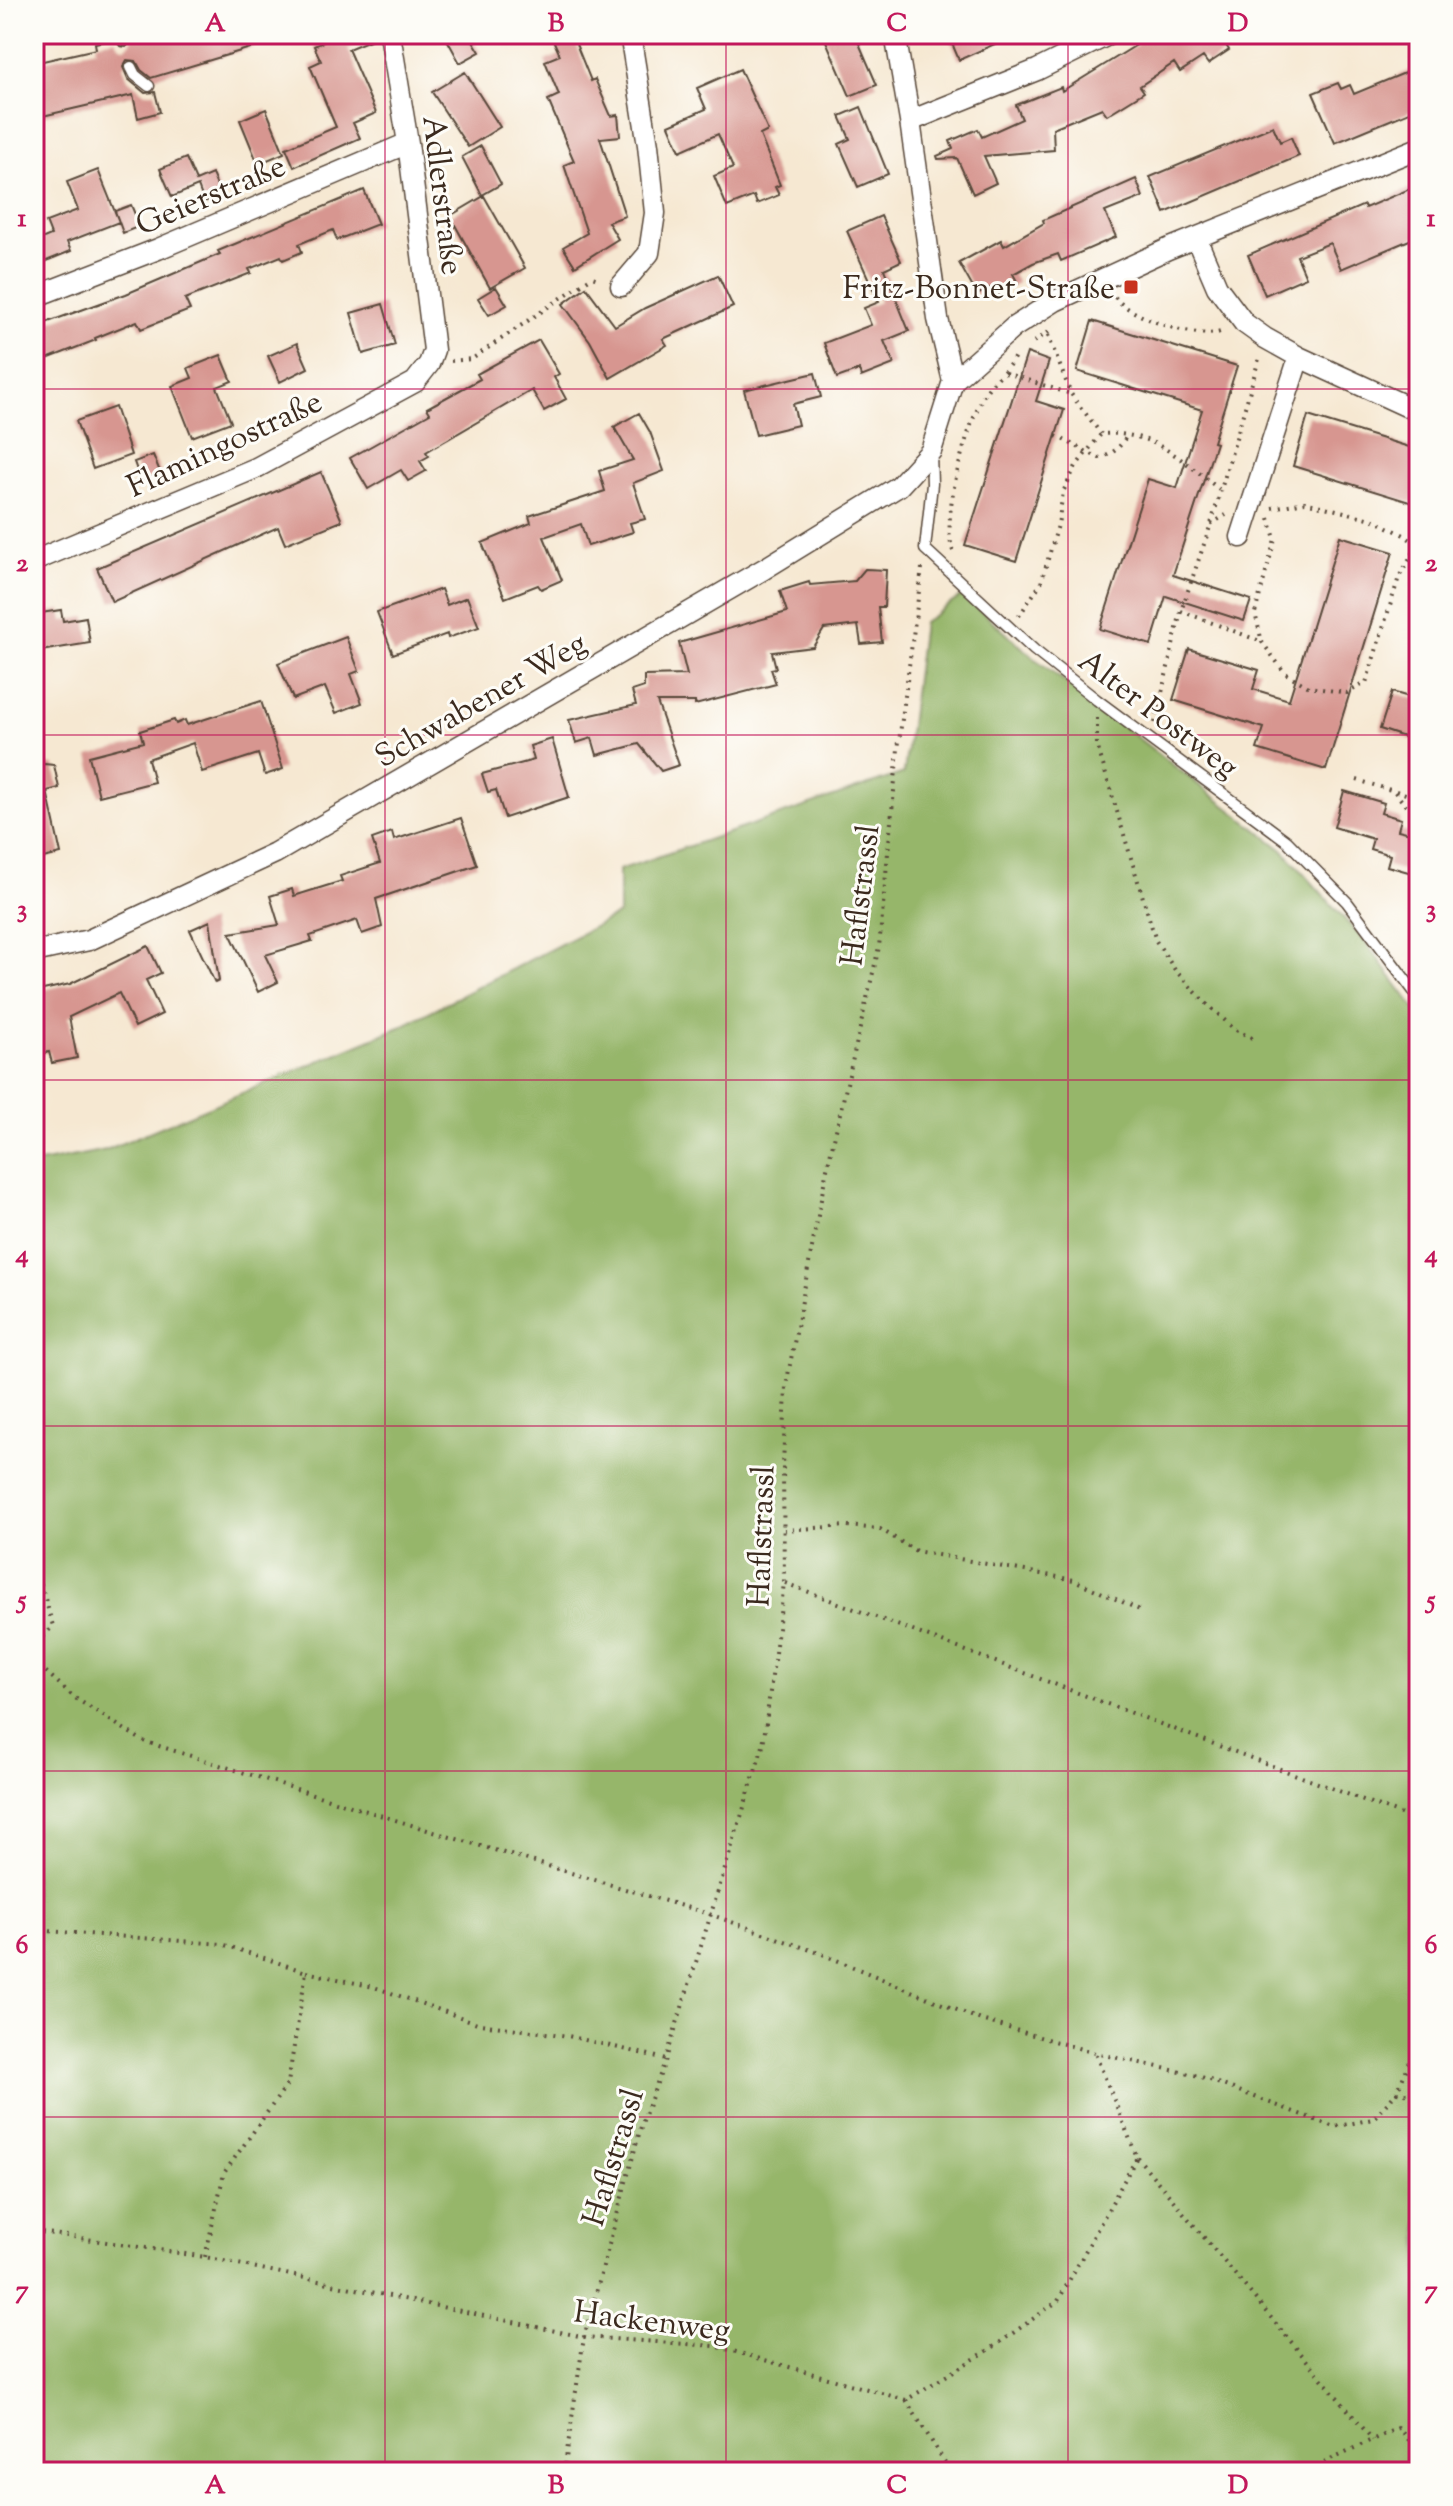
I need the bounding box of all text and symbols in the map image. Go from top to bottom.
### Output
text: A [204,6,226,43]
text: B [548,6,565,43]
text: C [887,6,907,43]
text: D [1228,6,1248,43]
street label: Adlerstraße [408,113,474,278]
street label: Geierstraße [129,145,293,249]
text: 1 [18,201,27,238]
text: 1 [1427,201,1436,238]
place label: Fritz-Bonnet-Straße [843,267,1115,313]
marker: Fritz-Bonnet-Straße [1122,278,1140,296]
street label: Flamingostraße [120,380,330,511]
text: 2 [16,546,29,583]
text: 2 [1425,546,1438,583]
street label: Schwabener Weg [367,622,596,781]
street label: Alter Postweg [1067,640,1247,791]
street label: Haflstrassl [831,822,893,969]
text: 3 [17,892,27,929]
text: 3 [1426,892,1436,929]
text: 4 [14,1237,29,1274]
text: 4 [1423,1237,1438,1274]
street label: Haflstrassl [738,1464,788,1608]
text: 5 [16,1583,27,1620]
text: 5 [1425,1583,1436,1620]
text: 6 [16,1928,29,1965]
text: 6 [1425,1928,1438,1965]
street label: Haflstrassl [572,2083,658,2232]
text: 7 [15,2273,29,2310]
text: 7 [1424,2273,1438,2310]
street label: Hackenweg [571,2291,732,2355]
text: A [204,2468,226,2505]
text: B [548,2468,565,2505]
text: C [887,2468,907,2505]
text: D [1228,2468,1248,2505]

